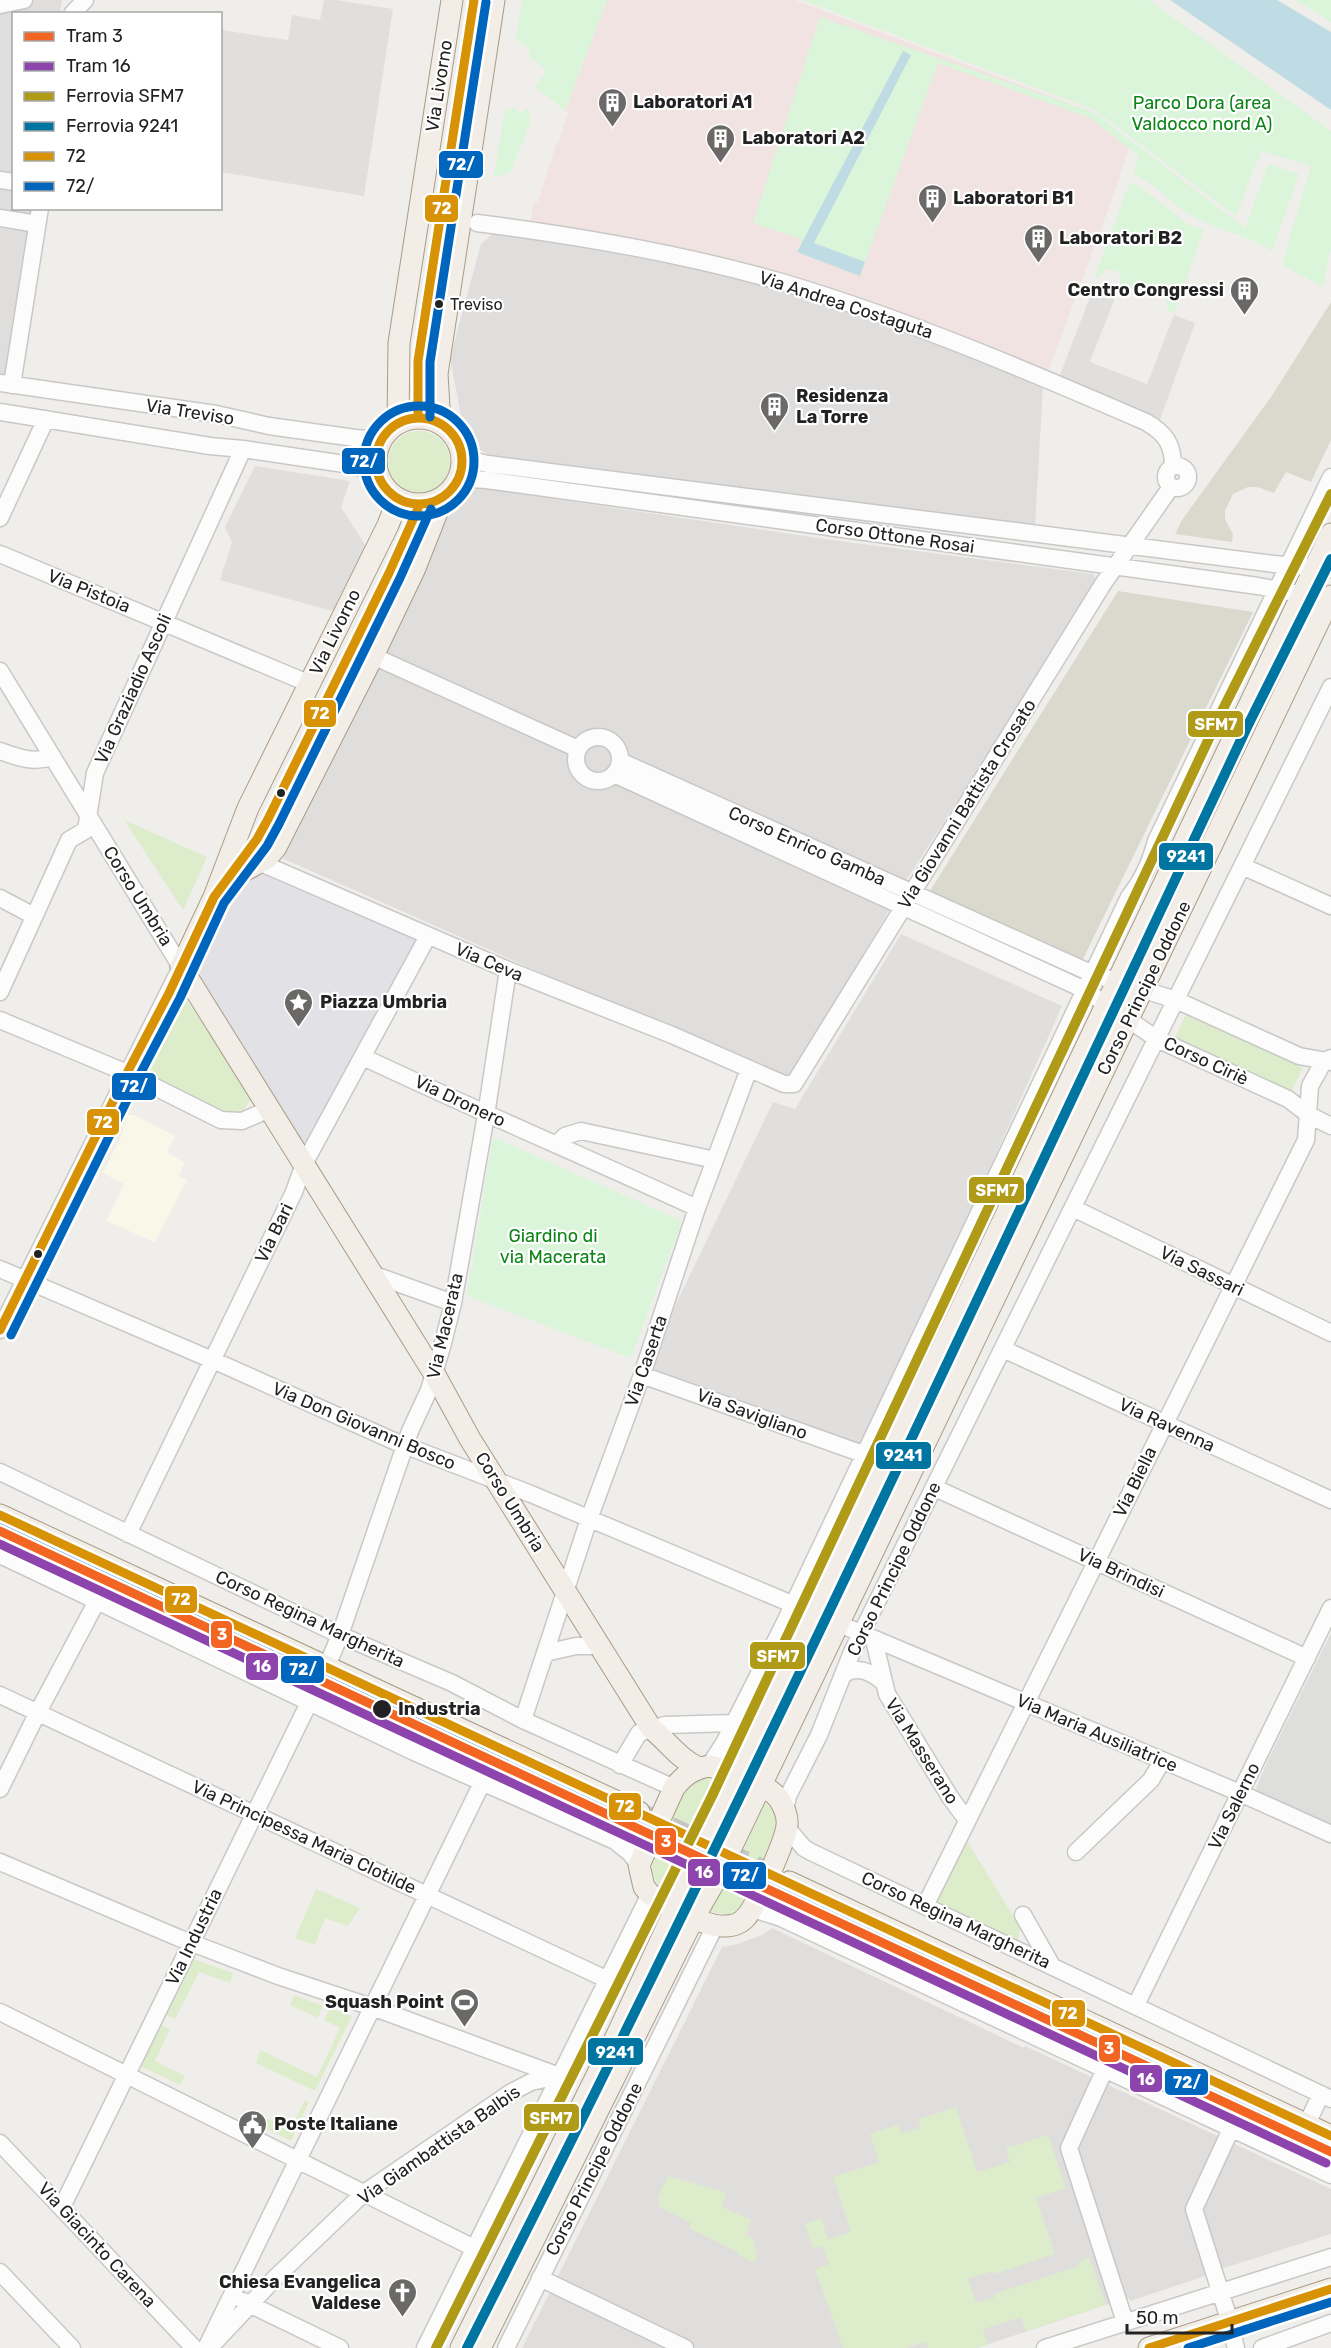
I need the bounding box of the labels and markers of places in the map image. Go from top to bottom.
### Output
building icon: Laboratori A1 [596,86,628,128]
place label: Laboratori A1 [633,91,752,113]
building icon: Laboratori A2 [705,122,737,164]
place label: Laboratori A2 [742,127,865,149]
building icon: Laboratori B1 [916,182,948,224]
place label: Laboratori B1 [953,187,1073,209]
building icon: Laboratori B2 [1022,222,1054,264]
place label: Laboratori B2 [1059,227,1182,249]
building icon: Centro Congressi [1229,274,1261,316]
place label: Centro Congressi [1067,279,1224,301]
place label: Treviso [450,295,503,314]
marker: Treviso [433,298,445,310]
place label: Residenza La Torre [796,385,888,428]
building icon: Residenza La Torre [759,390,791,432]
unlabelled marker [275,787,287,799]
place icon: Piazza Umbria [283,986,315,1028]
place label: Piazza Umbria [320,991,447,1013]
unlabelled marker [32,1248,44,1260]
marker: Industria [371,1698,393,1720]
place label: Industria [398,1698,481,1720]
sports icon: Squash Point [449,1986,481,2028]
place label: Squash Point [325,1991,444,2013]
public building icon: Poste Italiane [237,2108,269,2150]
place label: Poste Italiane [274,2113,398,2135]
place label: Chiesa Evangelica Valdese [219,2271,381,2314]
church icon: Chiesa Evangelica Valdese [386,2276,418,2318]

